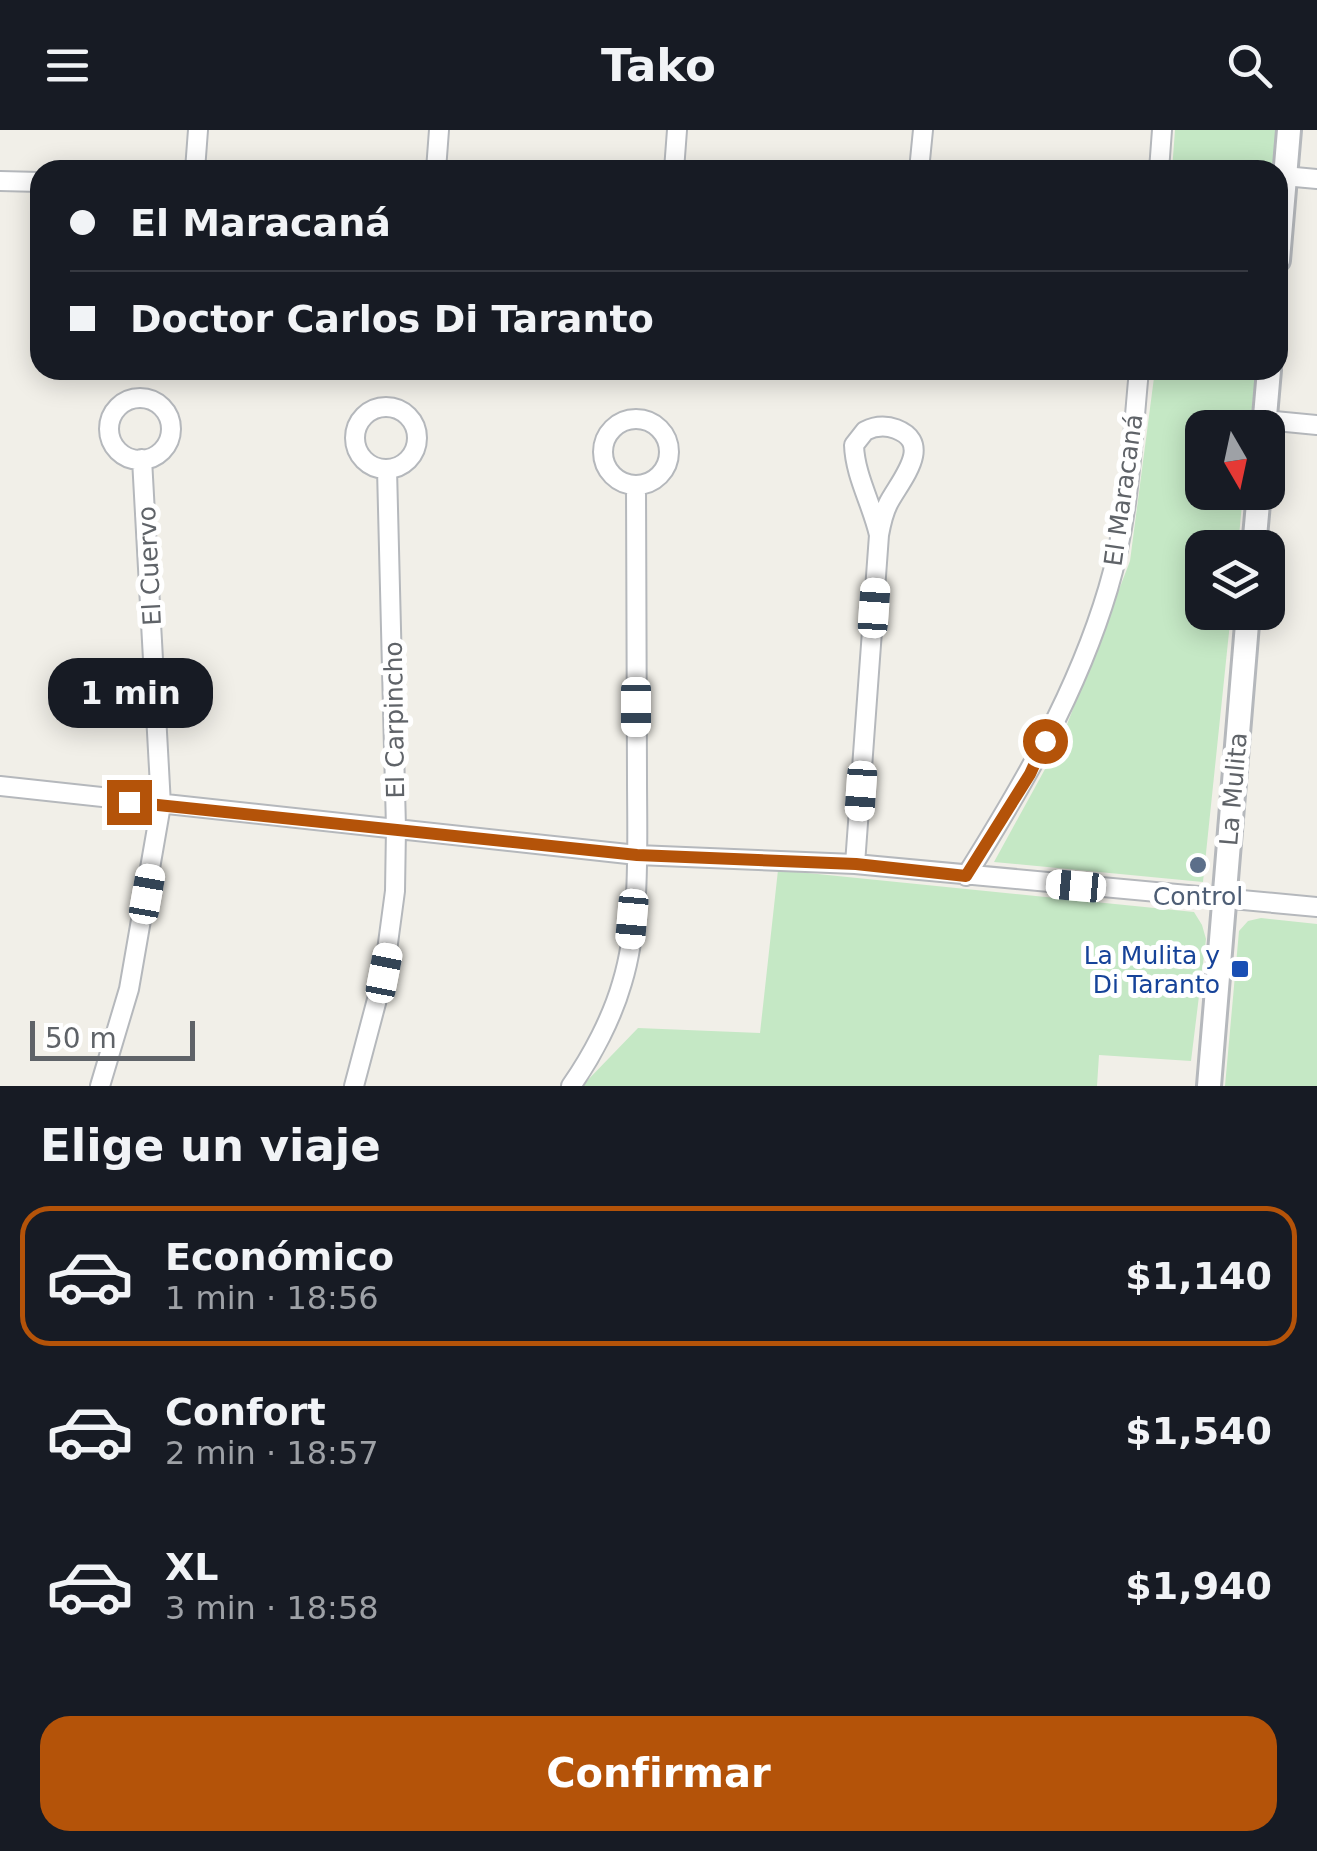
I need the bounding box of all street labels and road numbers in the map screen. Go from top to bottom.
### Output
street label: El Maracaná [1098,412,1149,568]
street label: El Cuervo [132,505,167,627]
street label: El Carpincho [379,641,410,799]
street label: La Mulita [1214,731,1253,847]

